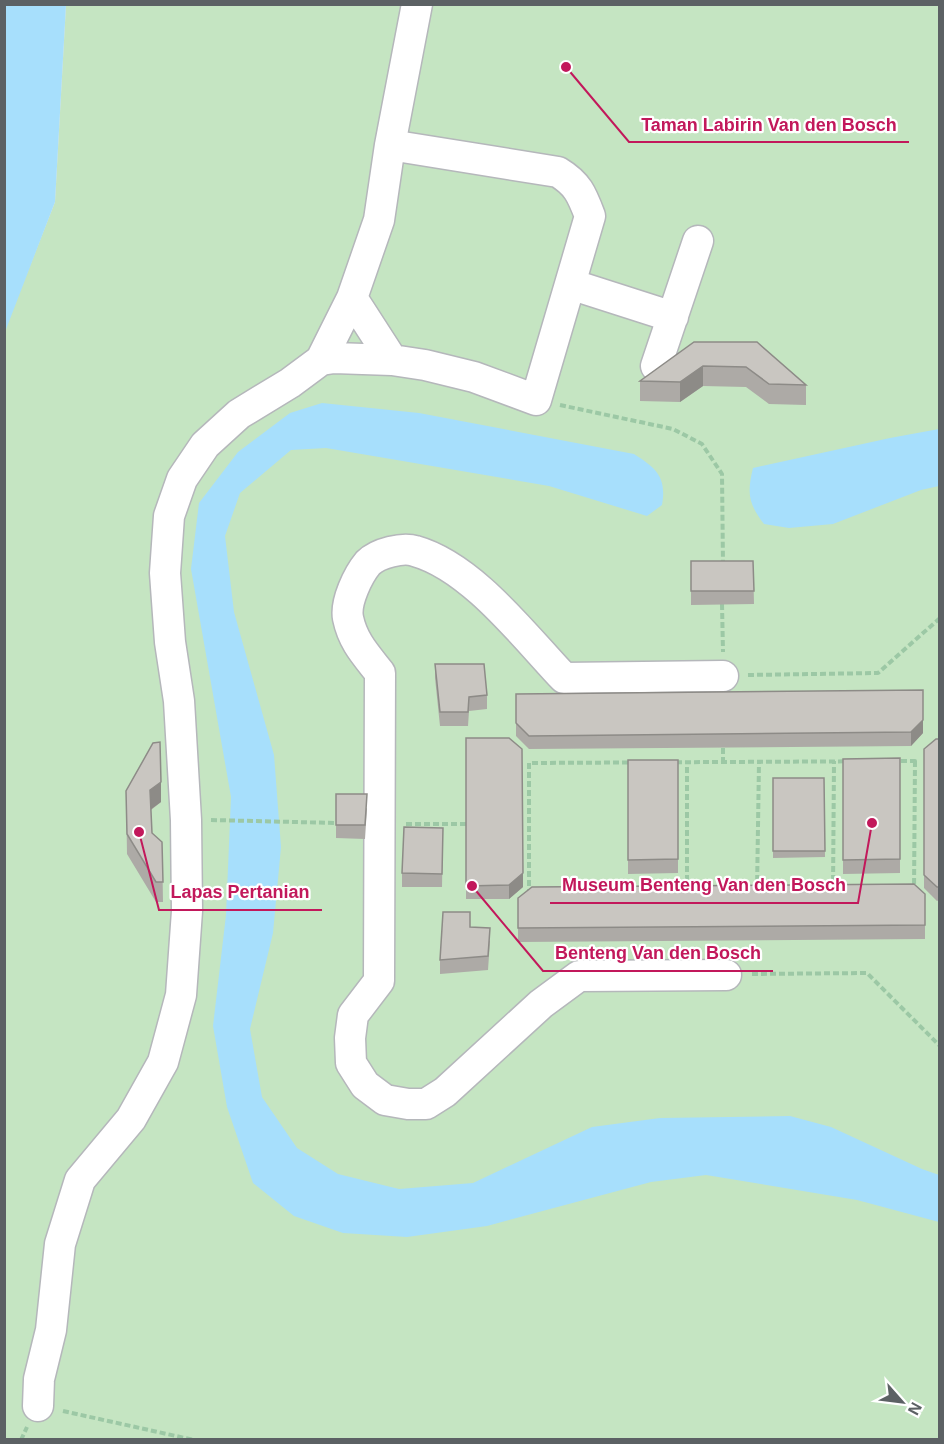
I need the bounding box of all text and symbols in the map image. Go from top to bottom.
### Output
callout: Taman Labirin Van den Bosch [629,106,909,142]
text: Taman Labirin Van den Bosch [641,115,897,135]
callout: Museum Benteng Van den Bosch [550,867,858,903]
callout: Lapas Pertanian [159,874,322,910]
text: Museum Benteng Van den Bosch [562,875,846,895]
text: Lapas Pertanian [170,882,310,902]
callout: Benteng Van den Bosch [543,935,773,971]
text: Benteng Van den Bosch [555,943,761,963]
north arrow [872,1372,932,1432]
text: N [905,1400,925,1418]

